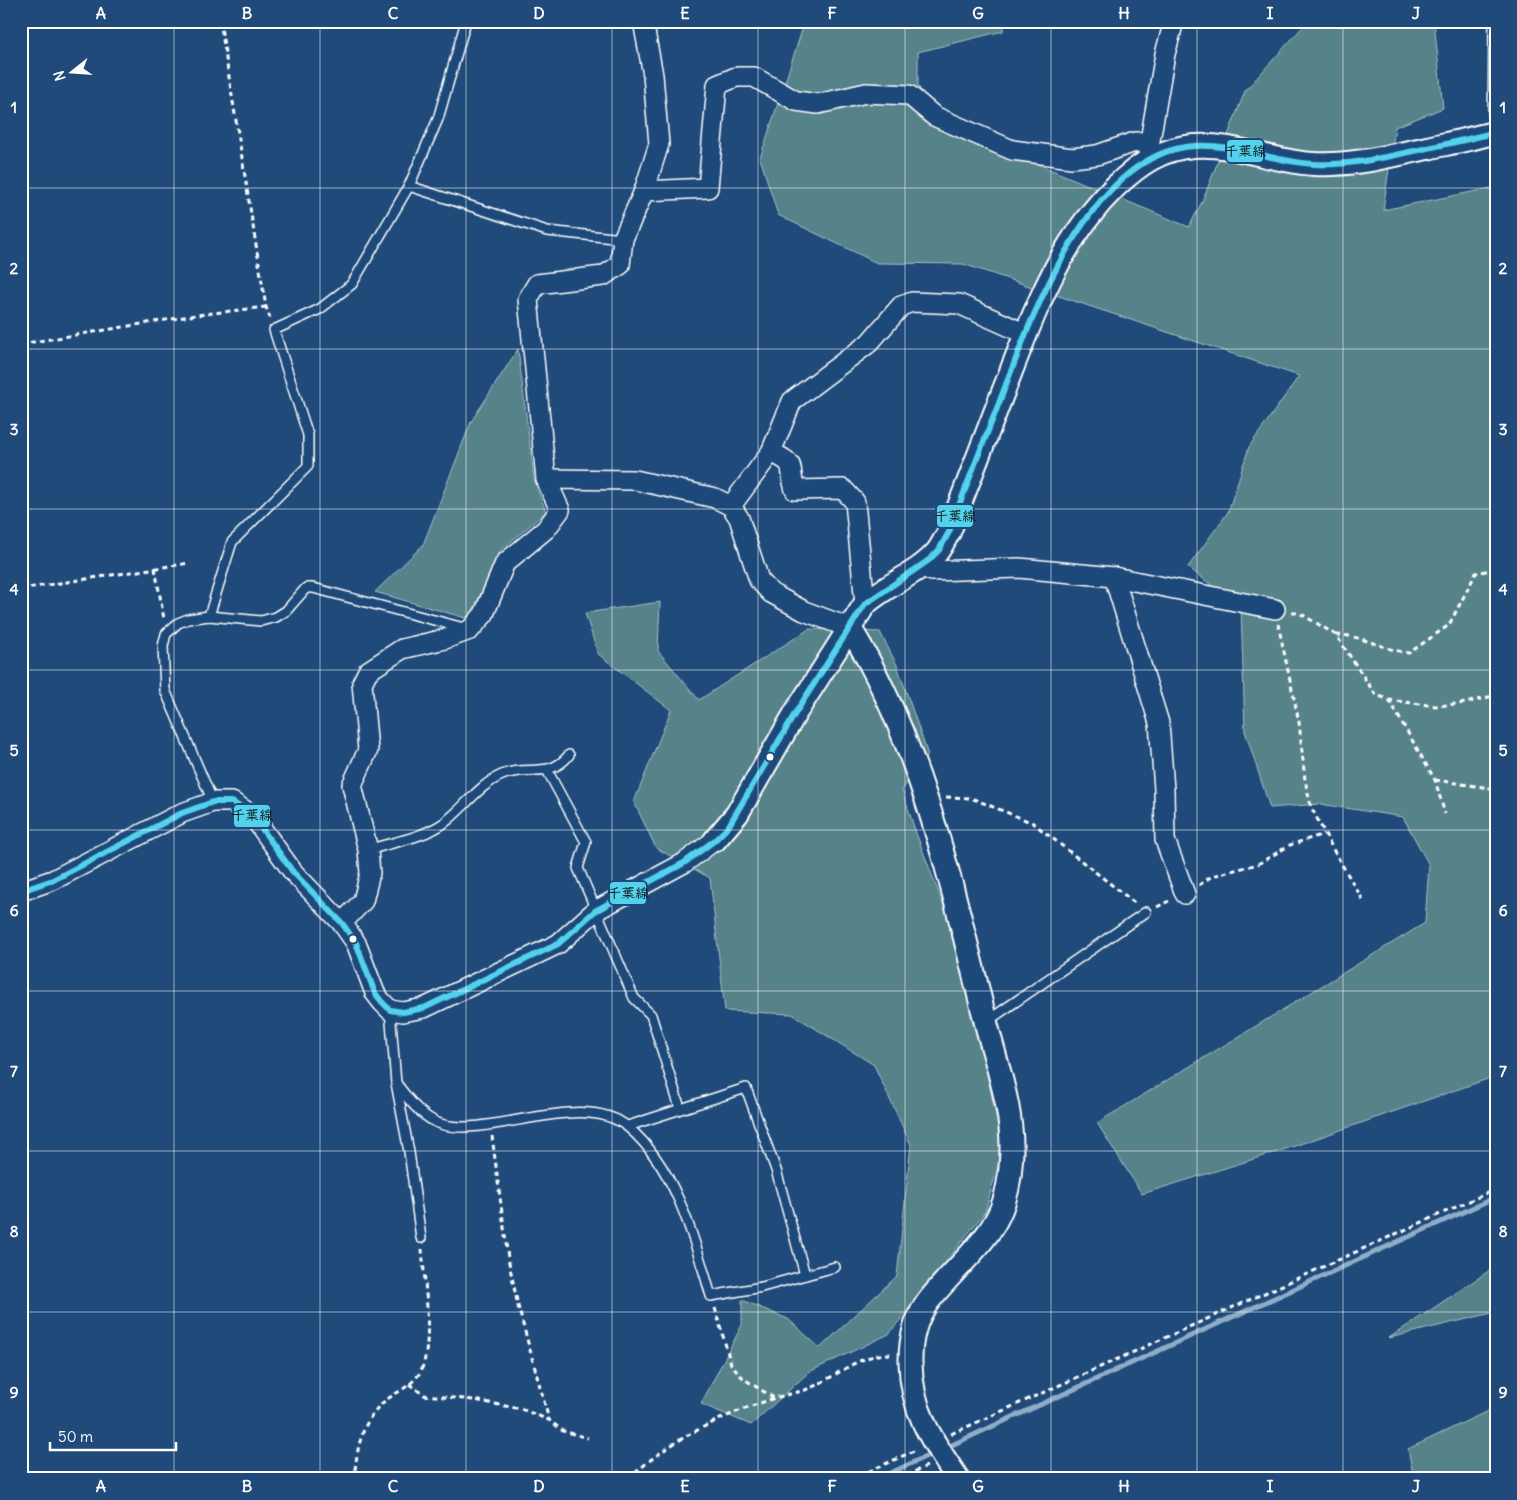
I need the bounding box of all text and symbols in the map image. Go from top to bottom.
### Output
text: A [96,3,106,23]
text: B [242,3,253,23]
text: C [388,3,399,23]
text: D [533,3,545,23]
text: E [680,3,690,23]
text: F [827,3,837,23]
text: G [972,3,984,23]
text: H [1118,3,1130,23]
text: I [1267,3,1274,23]
text: J [1412,3,1421,23]
north arrow [48,48,98,98]
text: N [50,69,70,83]
text: 1 [11,97,17,117]
text: 1 [1500,97,1506,117]
line badge: 千葉線 [1226,139,1264,163]
text: 千葉線 [1224,142,1266,160]
text: 2 [10,258,19,278]
text: 2 [1499,258,1508,278]
text: 3 [9,419,19,439]
text: 3 [1498,419,1508,439]
line badge: 千葉線 [936,504,974,528]
text: 千葉線 [934,507,976,525]
text: 4 [9,579,19,599]
text: 4 [1498,579,1508,599]
text: 5 [9,740,19,760]
text: 5 [1498,740,1508,760]
unlabelled marker [765,752,775,762]
line badge: 千葉線 [233,804,271,828]
text: 千葉線 [231,806,273,824]
line badge: 千葉線 [609,881,647,905]
text: 千葉線 [607,884,649,902]
text: 6 [9,900,19,920]
text: 6 [1498,900,1508,920]
unlabelled marker [348,934,358,944]
text: 7 [10,1061,18,1081]
text: 7 [1499,1061,1507,1081]
text: 8 [9,1221,19,1241]
text: 8 [1498,1221,1508,1241]
text: 9 [9,1382,19,1402]
text: 9 [1498,1382,1508,1402]
scale bar [50,1420,176,1452]
text: 50 m [58,1427,93,1446]
text: A [96,1476,106,1496]
text: B [242,1476,253,1496]
text: C [388,1476,399,1496]
text: D [533,1476,545,1496]
text: E [680,1476,690,1496]
text: F [827,1476,837,1496]
text: G [972,1476,984,1496]
text: H [1118,1476,1130,1496]
text: I [1267,1476,1274,1496]
text: J [1412,1476,1421,1496]

